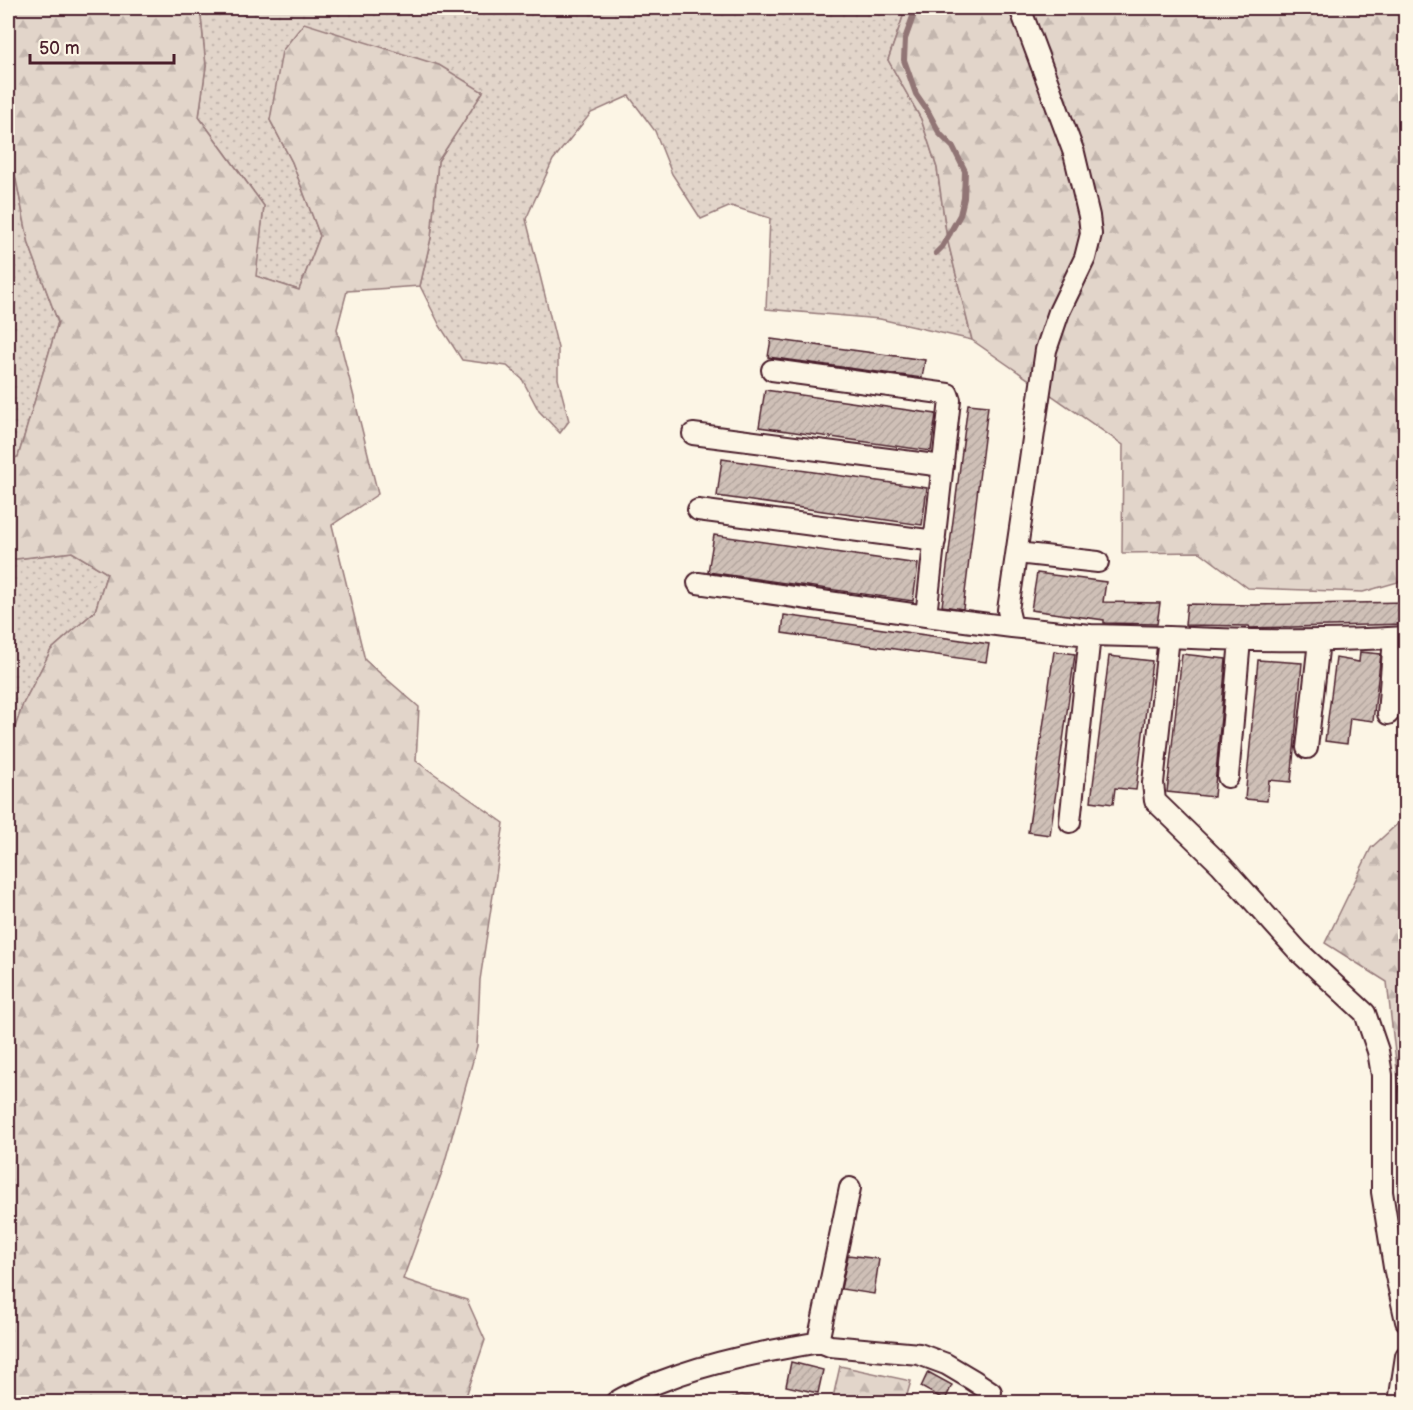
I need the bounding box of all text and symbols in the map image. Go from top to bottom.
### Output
scale bar [30,27,174,65]
text: 50 m [39,38,80,59]

